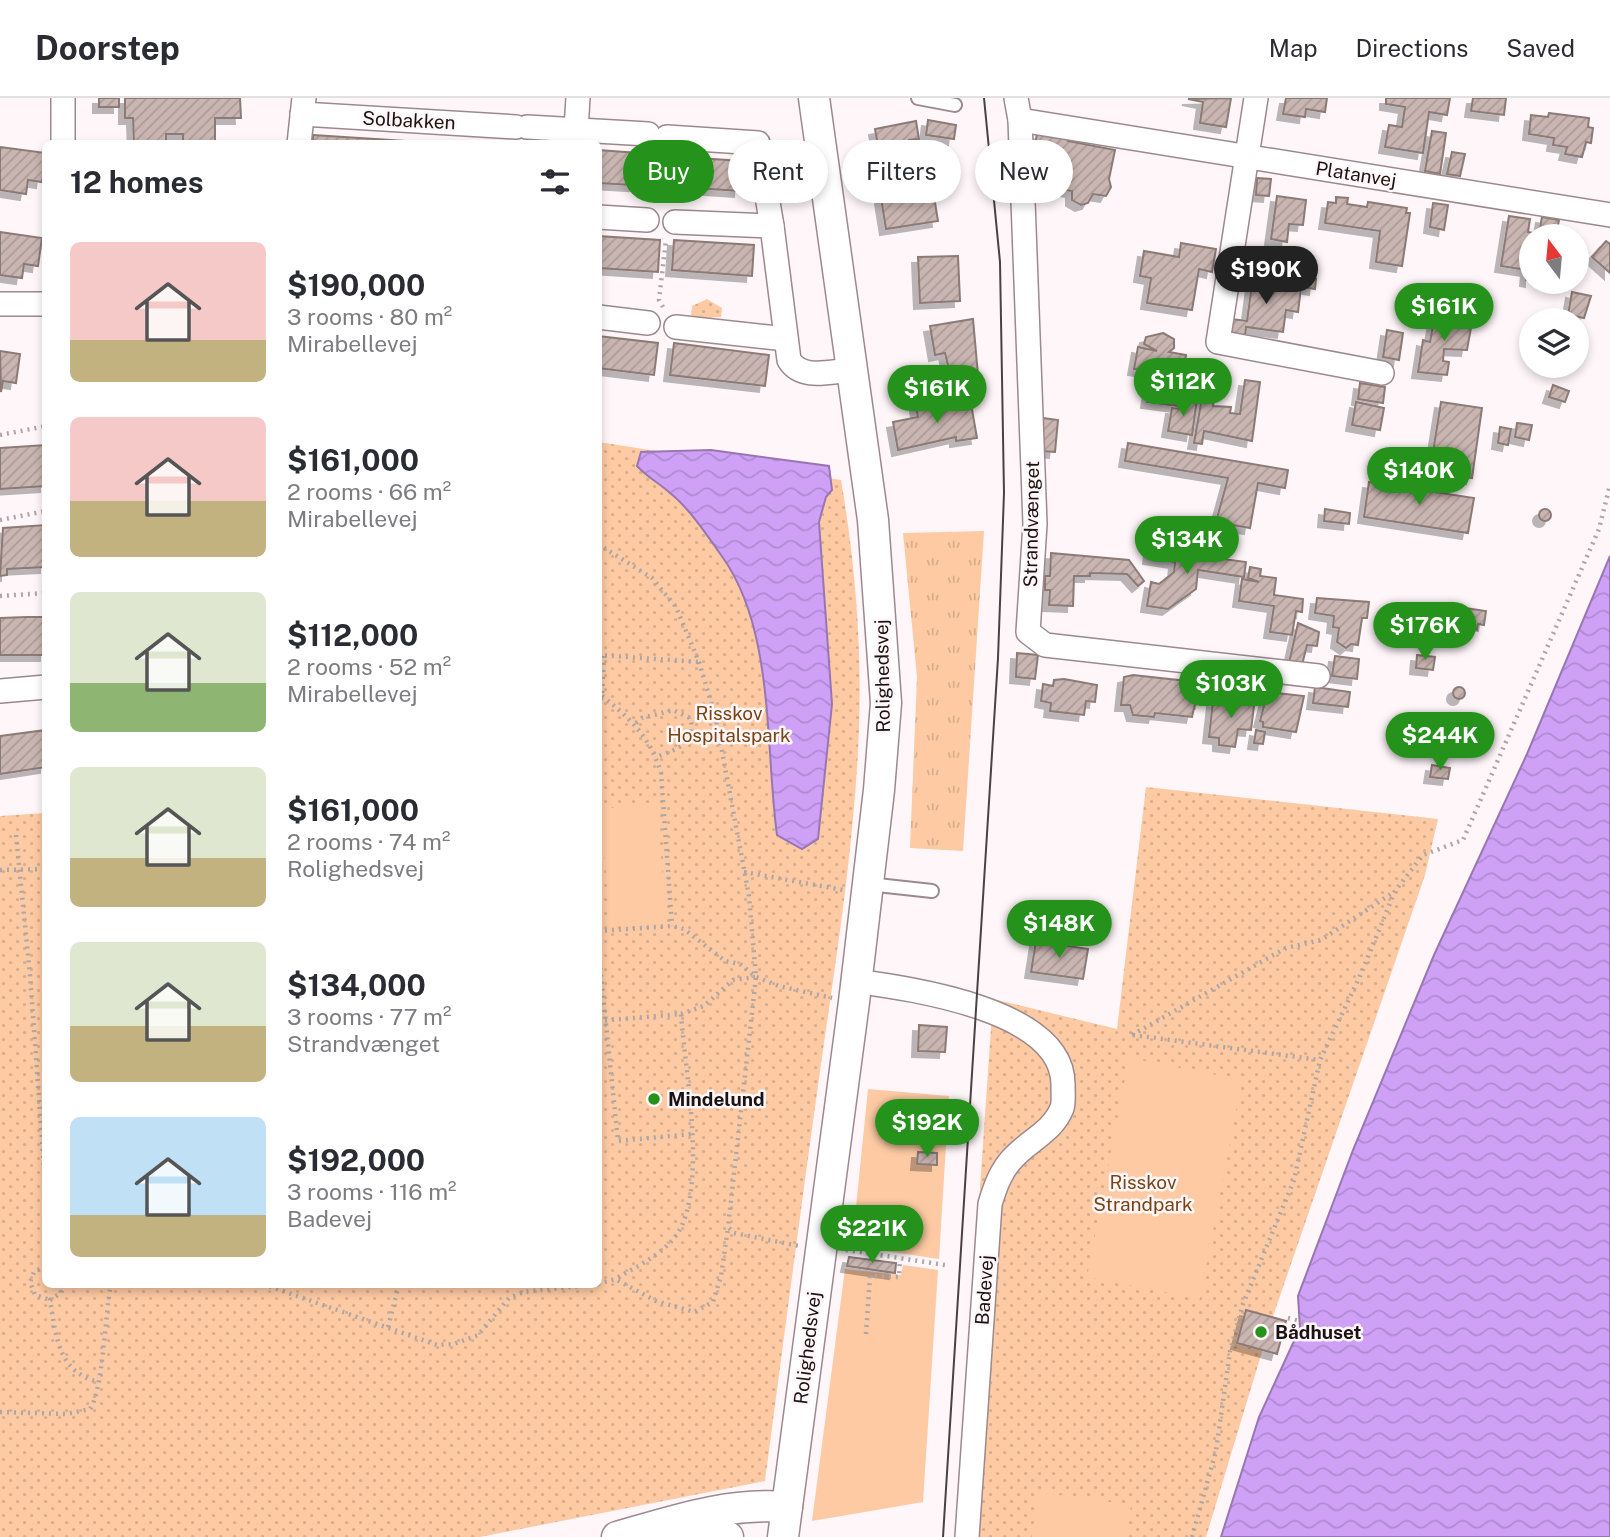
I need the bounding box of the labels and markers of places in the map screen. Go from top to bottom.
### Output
pin: $190K [1217,246,1315,306]
pin: $161K [1395,284,1493,343]
pin: $112K [1134,358,1232,418]
pin: $161K [888,366,986,425]
pin: $140K [1370,448,1468,507]
pin: $134K [1138,517,1236,576]
pin: $176K [1376,602,1474,662]
pin: $103K [1182,660,1280,720]
pin: $244K [1391,712,1489,772]
pin: $148K [1010,900,1108,960]
place label: Mindelund [668,1088,765,1110]
marker: Mindelund [646,1091,662,1107]
pin: $192K [878,1100,976,1159]
pin: $221K [823,1206,921,1265]
place label: Bådhuset [1275,1321,1362,1343]
marker: Bådhuset [1253,1324,1269,1340]

